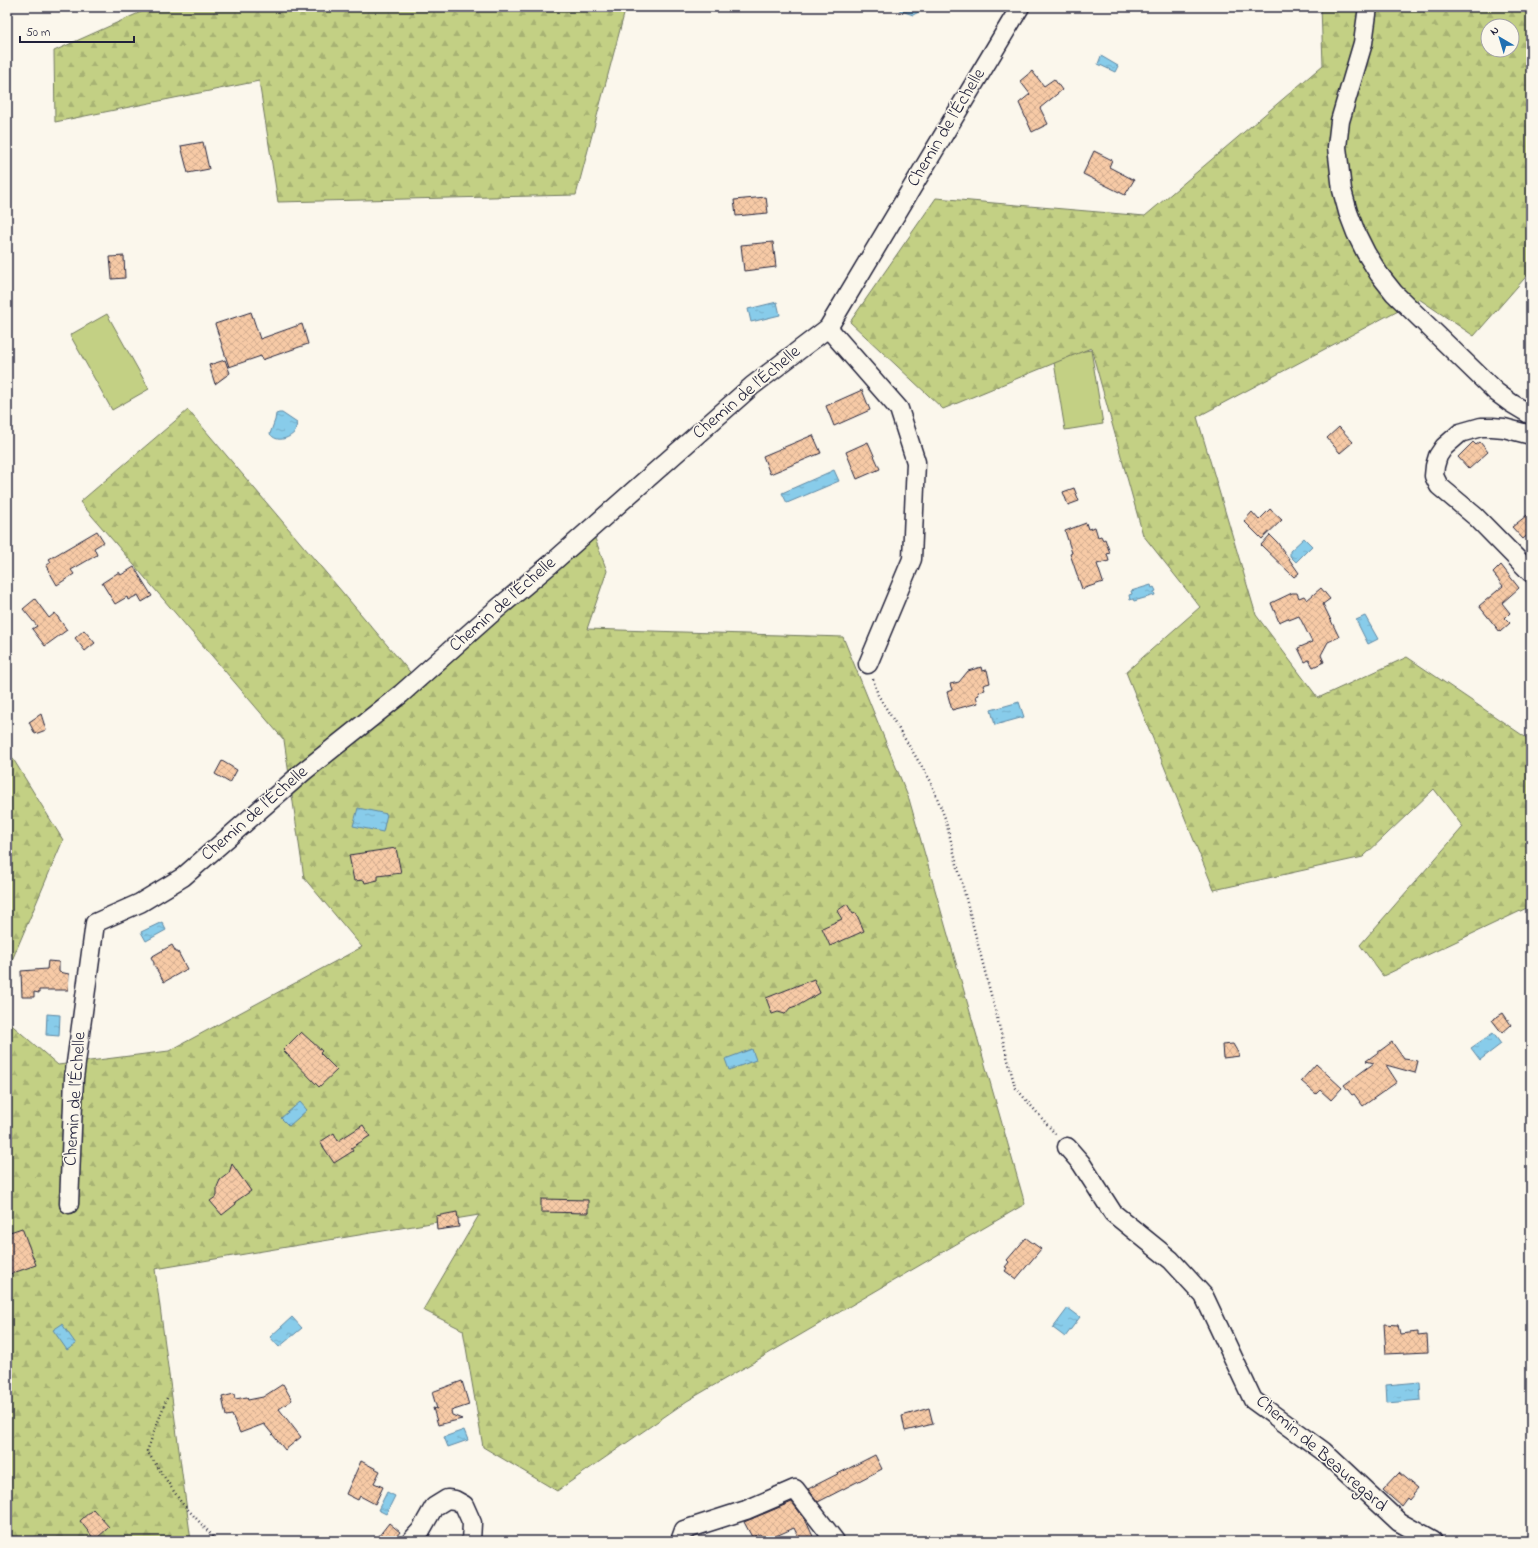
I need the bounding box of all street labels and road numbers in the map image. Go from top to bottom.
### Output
street label: Chemin de l’Échelle [901,63,993,192]
street label: Chemin de l’Échelle [687,339,808,446]
street label: Chemin de l’Échelle [444,551,563,659]
street label: Chemin de l’Échelle [196,760,315,868]
street label: Chemin de l’Échelle [58,1030,94,1167]
street label: Chemin de Beauregard [1249,1389,1393,1519]

